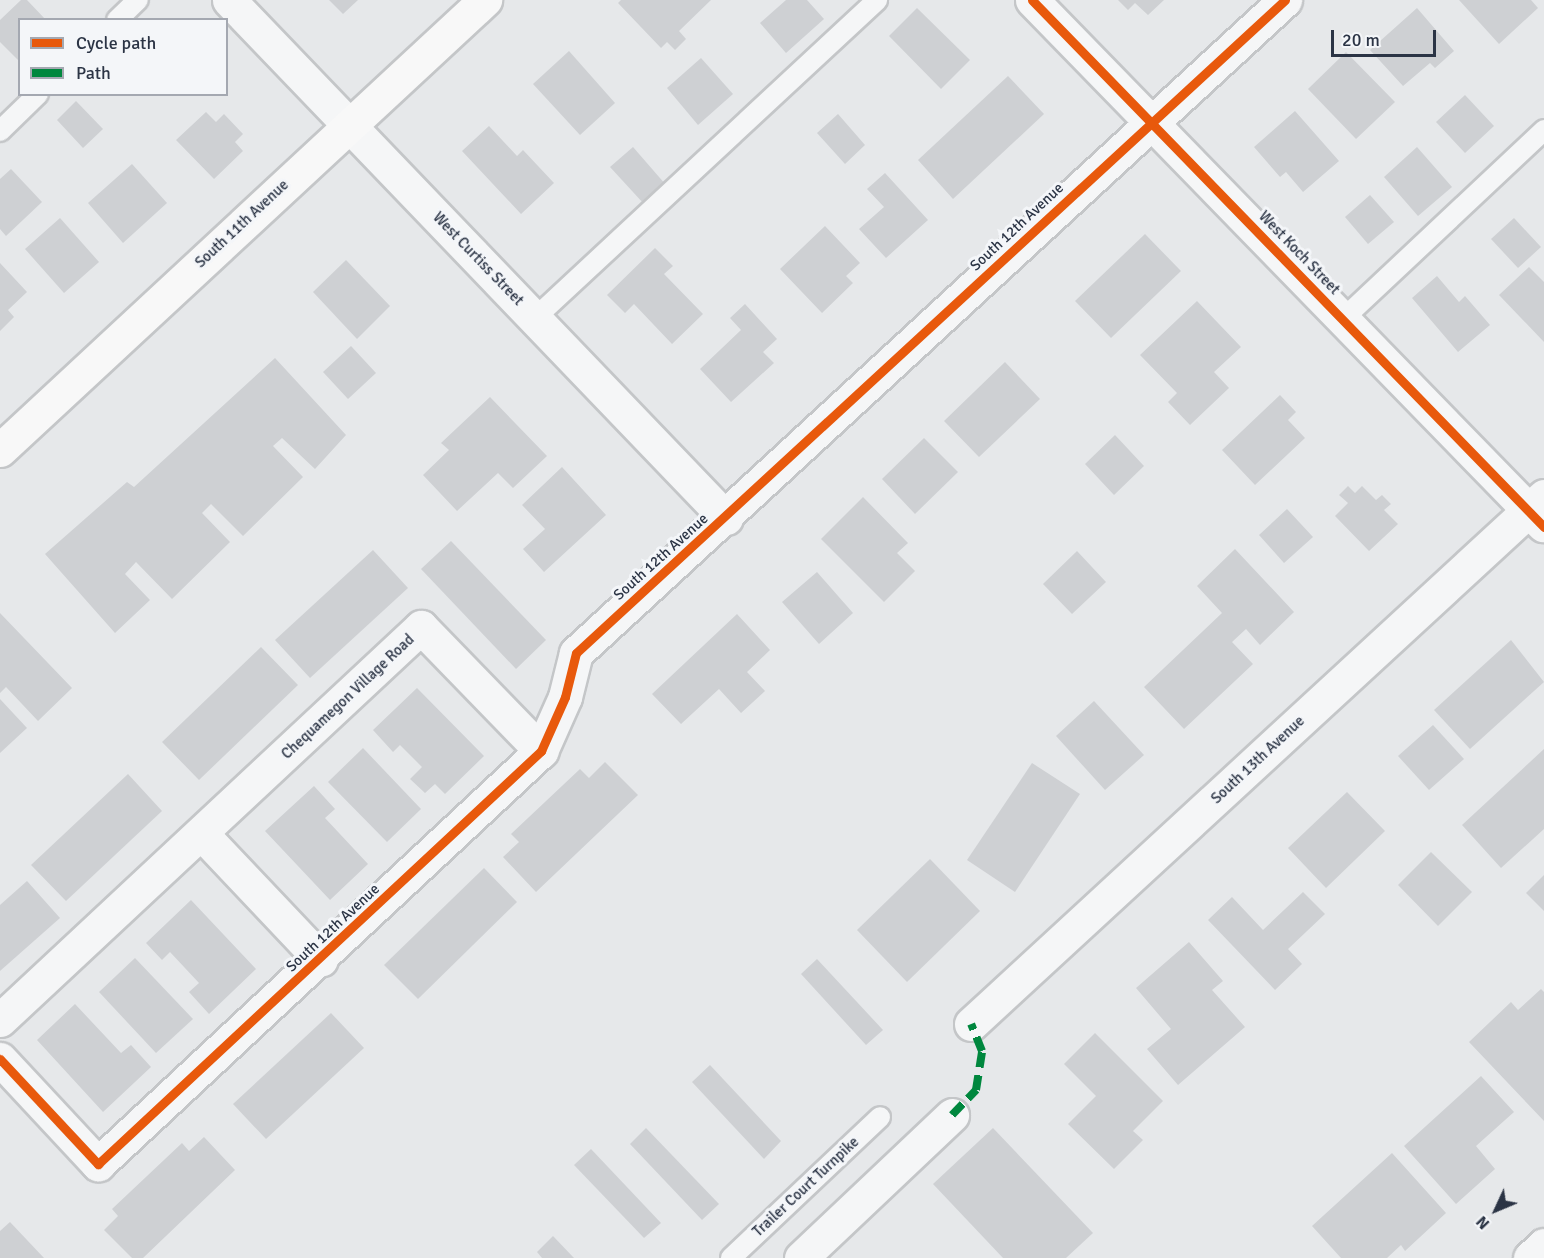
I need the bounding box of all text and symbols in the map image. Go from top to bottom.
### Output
legend [18,18,228,96]
scale bar [1334,18,1439,56]
text: 20 m [1342,29,1380,51]
text: Cycle path [76,32,156,54]
text: Path [76,62,111,84]
street label: South 11th Avenue [192,176,292,272]
street label: South 12th Avenue [967,179,1067,275]
street label: West Koch Street [1255,208,1343,298]
street label: West Curtiss Street [429,209,527,309]
street label: South 12th Avenue [610,510,712,604]
street label: Chequamegon Village Road [278,631,418,763]
street label: South 13th Avenue [1208,712,1308,808]
street label: South 12th Avenue [283,880,383,976]
street label: Trailer Court Turnpike [749,1133,863,1241]
north arrow [1466,1180,1526,1240]
text: N [1472,1212,1494,1233]

